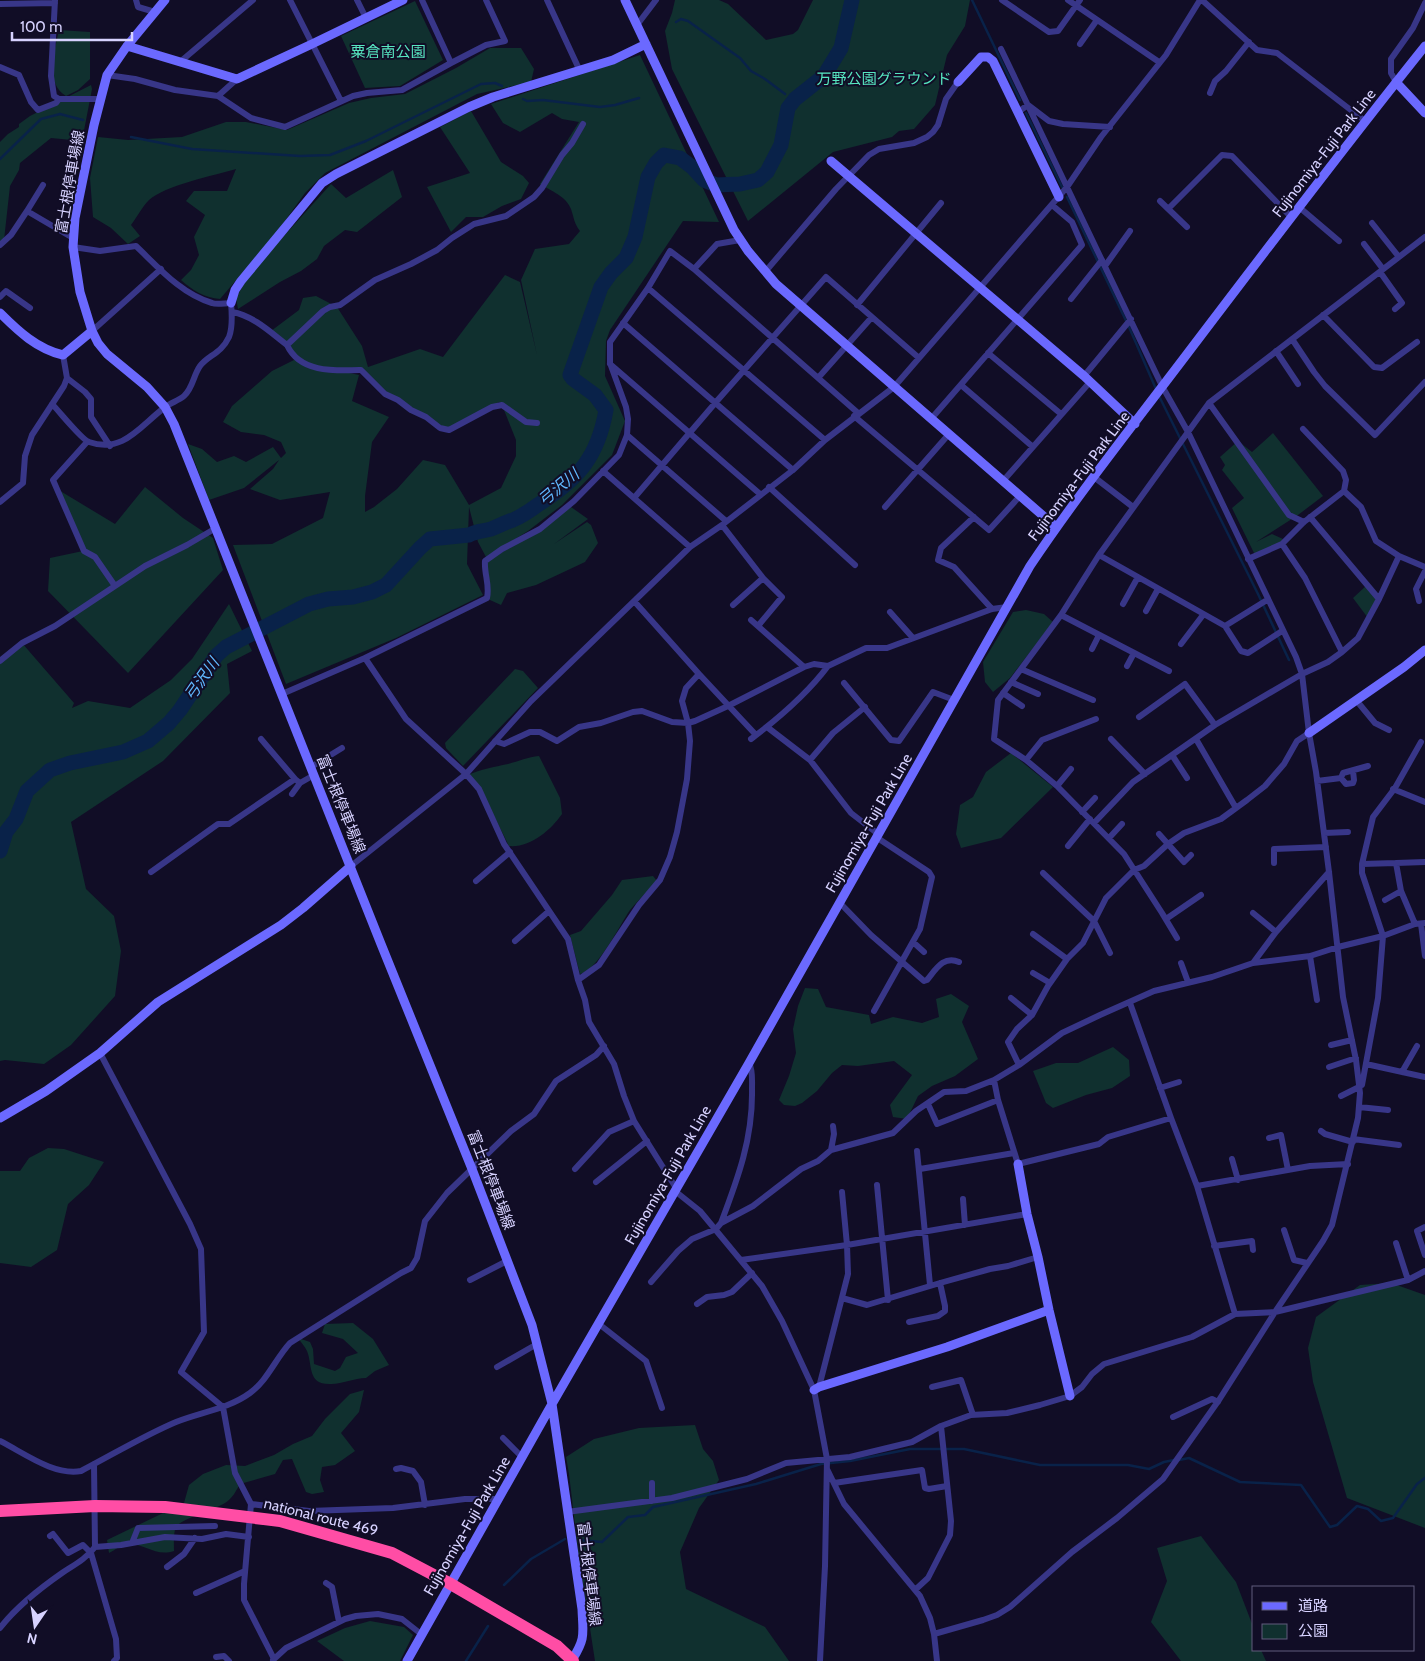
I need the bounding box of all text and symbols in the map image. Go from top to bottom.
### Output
scale bar [12,10,132,42]
text: 100 m [20,18,62,36]
park label: 粟倉南公園 [350,43,426,61]
park label: 万野公園グラウンド [816,70,952,88]
street label: Fujinomiya-Fuji Park Line [1268,85,1380,221]
street label: 富士根停車場線 [52,129,88,235]
street label: Fujinomiya-Fuji Park Line [1024,407,1134,544]
water label: 弓沢川 [534,463,584,510]
water label: 弓沢川 [180,653,224,704]
street label: Fujinomiya-Fuji Park Line [822,750,916,896]
street label: 富士根停車場線 [313,752,369,856]
street label: Fujinomiya-Fuji Park Line [621,1102,715,1248]
street label: 富士根停車場線 [464,1128,518,1232]
street label: Fujinomiya-Fuji Park Line [420,1453,514,1599]
street label: national route 469 [262,1494,380,1540]
street label: 富士根停車場線 [574,1521,604,1627]
legend [1252,1586,1415,1651]
text: 道路 [1298,1597,1328,1615]
north arrow [10,1601,60,1651]
text: 公園 [1298,1622,1328,1640]
text: N [25,1629,39,1649]

